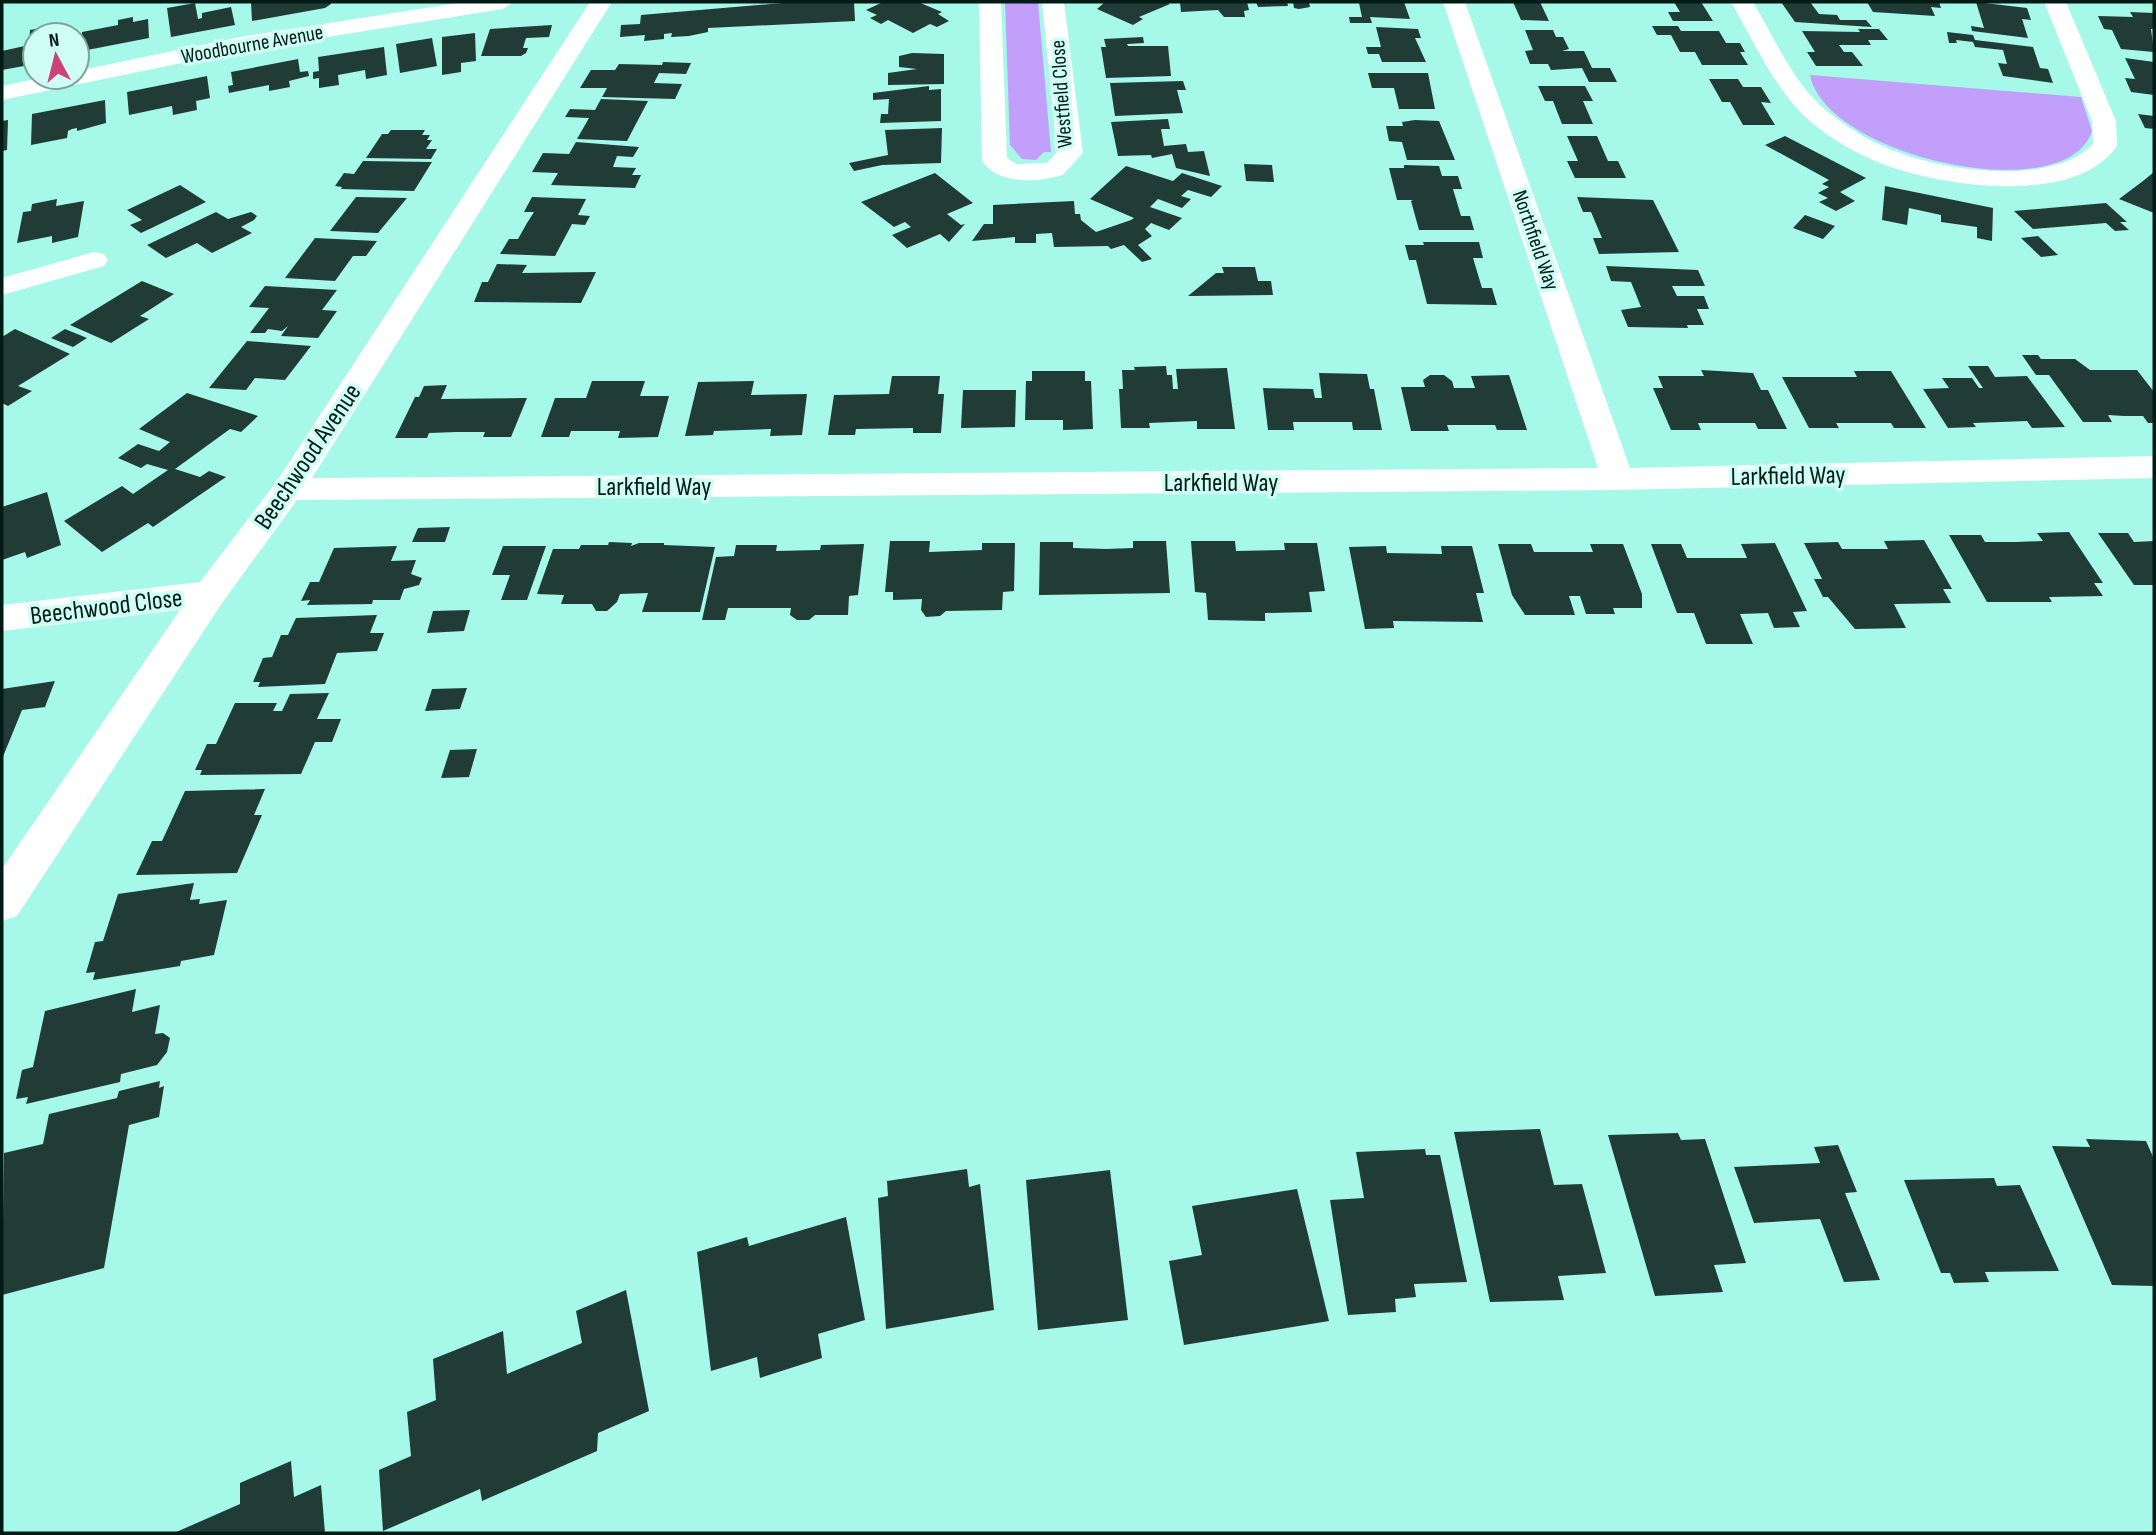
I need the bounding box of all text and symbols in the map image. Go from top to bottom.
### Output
street label: Woodbourne Avenue [179,20,325,69]
north arrow [21,21,91,91]
text: N [48,29,61,53]
street label: Westfield Close [1045,39,1078,149]
street label: Northfield Way [1507,187,1564,293]
street label: Beechwood Avenue [248,378,368,535]
street label: Larkfield Way [1730,460,1846,493]
street label: Larkfield Way [1164,468,1278,499]
street label: Larkfield Way [597,472,711,503]
street label: Beechwood Close [28,583,184,632]

